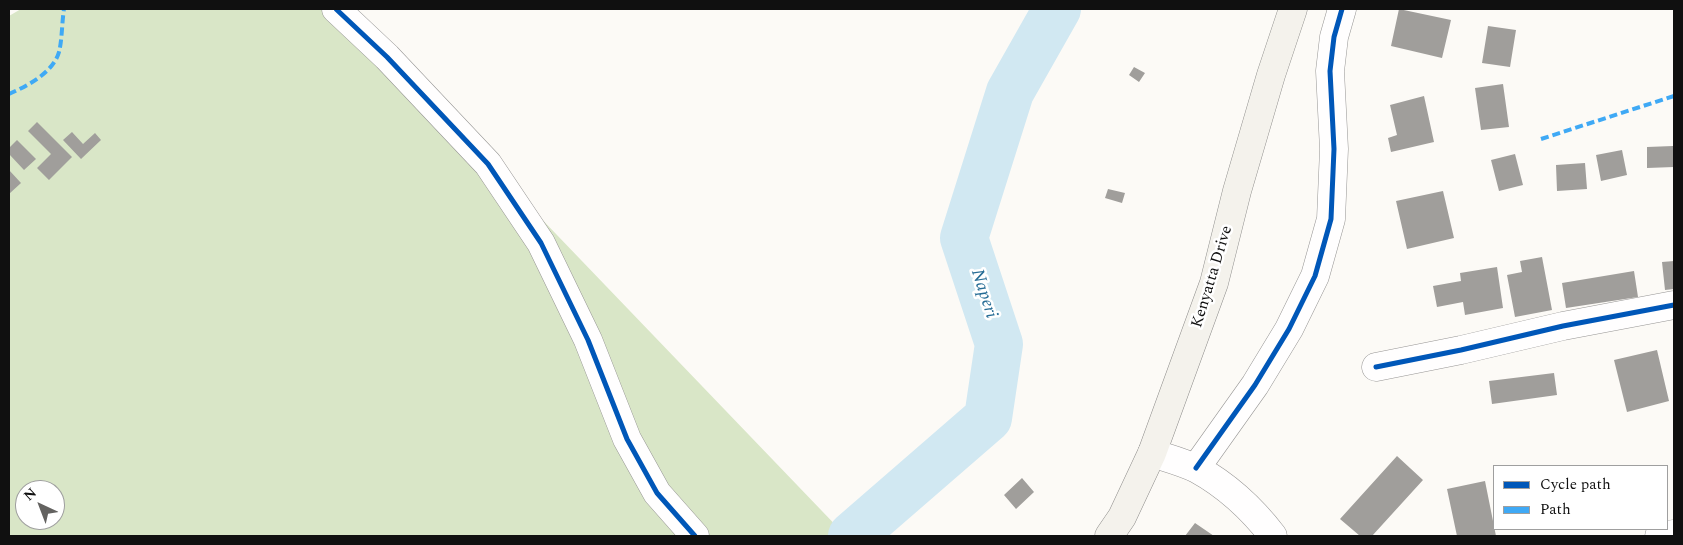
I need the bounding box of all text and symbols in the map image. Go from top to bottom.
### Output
street label: Kenyatta Drive [1188,224,1238,330]
water label: Naperi [965,267,1001,321]
legend [1493,465,1668,530]
text: Cycle path [1540,473,1611,496]
north arrow [15,480,65,530]
text: N [19,483,41,506]
text: Path [1540,498,1571,521]

